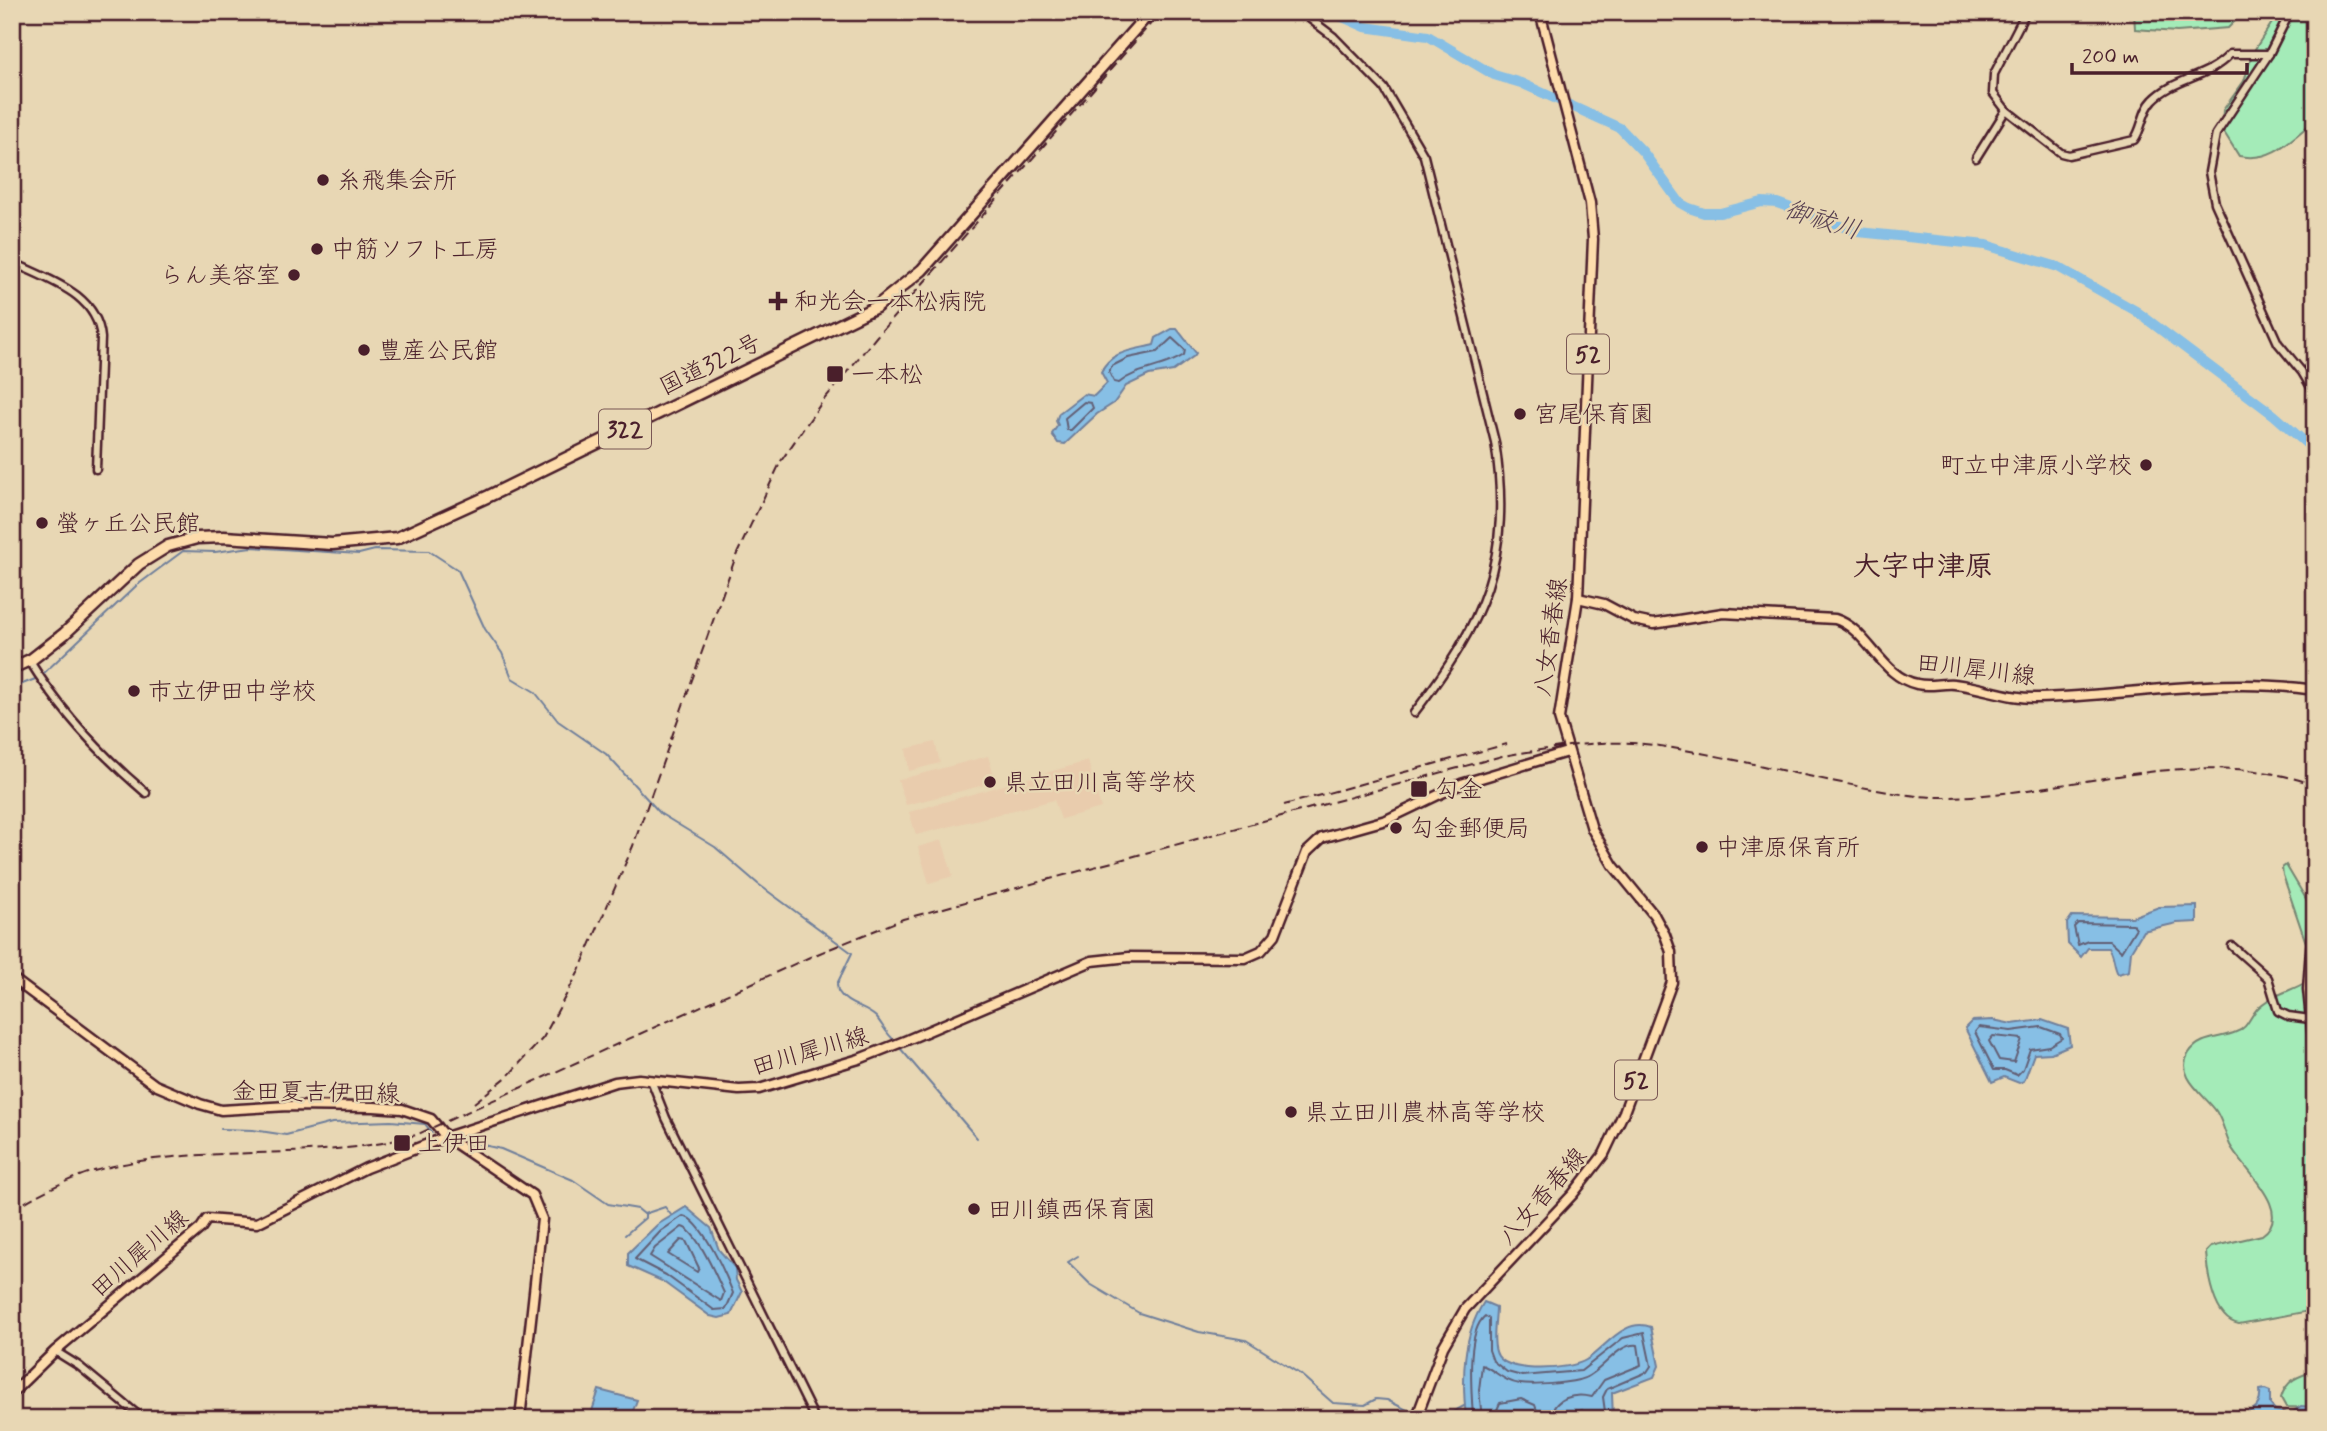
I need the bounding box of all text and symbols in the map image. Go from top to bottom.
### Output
scale bar [2072,32,2246,76]
text: 200 m [2082,43,2139,71]
place label: 糸飛集会所 [337,166,457,197]
marker: 糸飛集会所 [315,172,331,188]
water label: 御祓川 [1780,193,1865,249]
place label: 中筋ソフト工房 [331,235,499,266]
marker: 中筋ソフト工房 [309,241,325,257]
place label: らん美容室 [160,261,280,292]
marker: らん美容室 [286,267,302,283]
place label: 和光会一本松病院 [794,287,986,318]
marker: 和光会一本松病院 [768,291,788,311]
street label: 国道322号 [655,327,767,403]
road number: 52 [1567,334,1609,374]
place label: 豊産公民館 [378,336,498,367]
marker: 豊産公民館 [356,342,372,358]
place label: 一本松 [851,360,923,391]
marker: 一本松 [825,364,845,384]
place label: 宮尾保育園 [1534,400,1654,431]
marker: 宮尾保育園 [1512,406,1528,422]
road number: 322 [599,410,651,448]
place label: 町立中津原小学校 [1940,451,2132,482]
marker: 町立中津原小学校 [2138,457,2154,473]
place label: 螢ヶ丘公民館 [56,509,200,540]
marker: 螢ヶ丘公民館 [34,515,50,531]
district label: 大字中津原 [1853,549,1993,586]
street label: 八女香春線 [1528,576,1575,699]
street label: 田川犀川線 [1914,648,2037,693]
place label: 市立伊田中学校 [148,677,316,708]
marker: 市立伊田中学校 [126,683,142,699]
place label: 県立田川高等学校 [1004,768,1196,799]
marker: 県立田川高等学校 [982,774,998,790]
place label: 勾金 [1435,775,1483,806]
marker: 勾金 [1409,779,1429,799]
place label: 勾金郵便局 [1410,814,1530,845]
marker: 勾金郵便局 [1388,820,1404,836]
place label: 中津原保育所 [1716,833,1860,864]
marker: 中津原保育所 [1694,839,1710,855]
street label: 田川犀川線 [748,1021,872,1084]
road number: 52 [1615,1060,1657,1100]
street label: 金田夏吉伊田線 [232,1077,400,1110]
place label: 県立田川農林高等学校 [1305,1098,1545,1129]
marker: 県立田川農林高等学校 [1283,1104,1299,1120]
place label: 上伊田 [418,1129,490,1160]
marker: 上伊田 [392,1133,412,1153]
street label: 八女香春線 [1492,1142,1594,1252]
place label: 田川鎮西保育園 [988,1195,1156,1226]
marker: 田川鎮西保育園 [966,1201,982,1217]
street label: 田川犀川線 [85,1203,195,1305]

